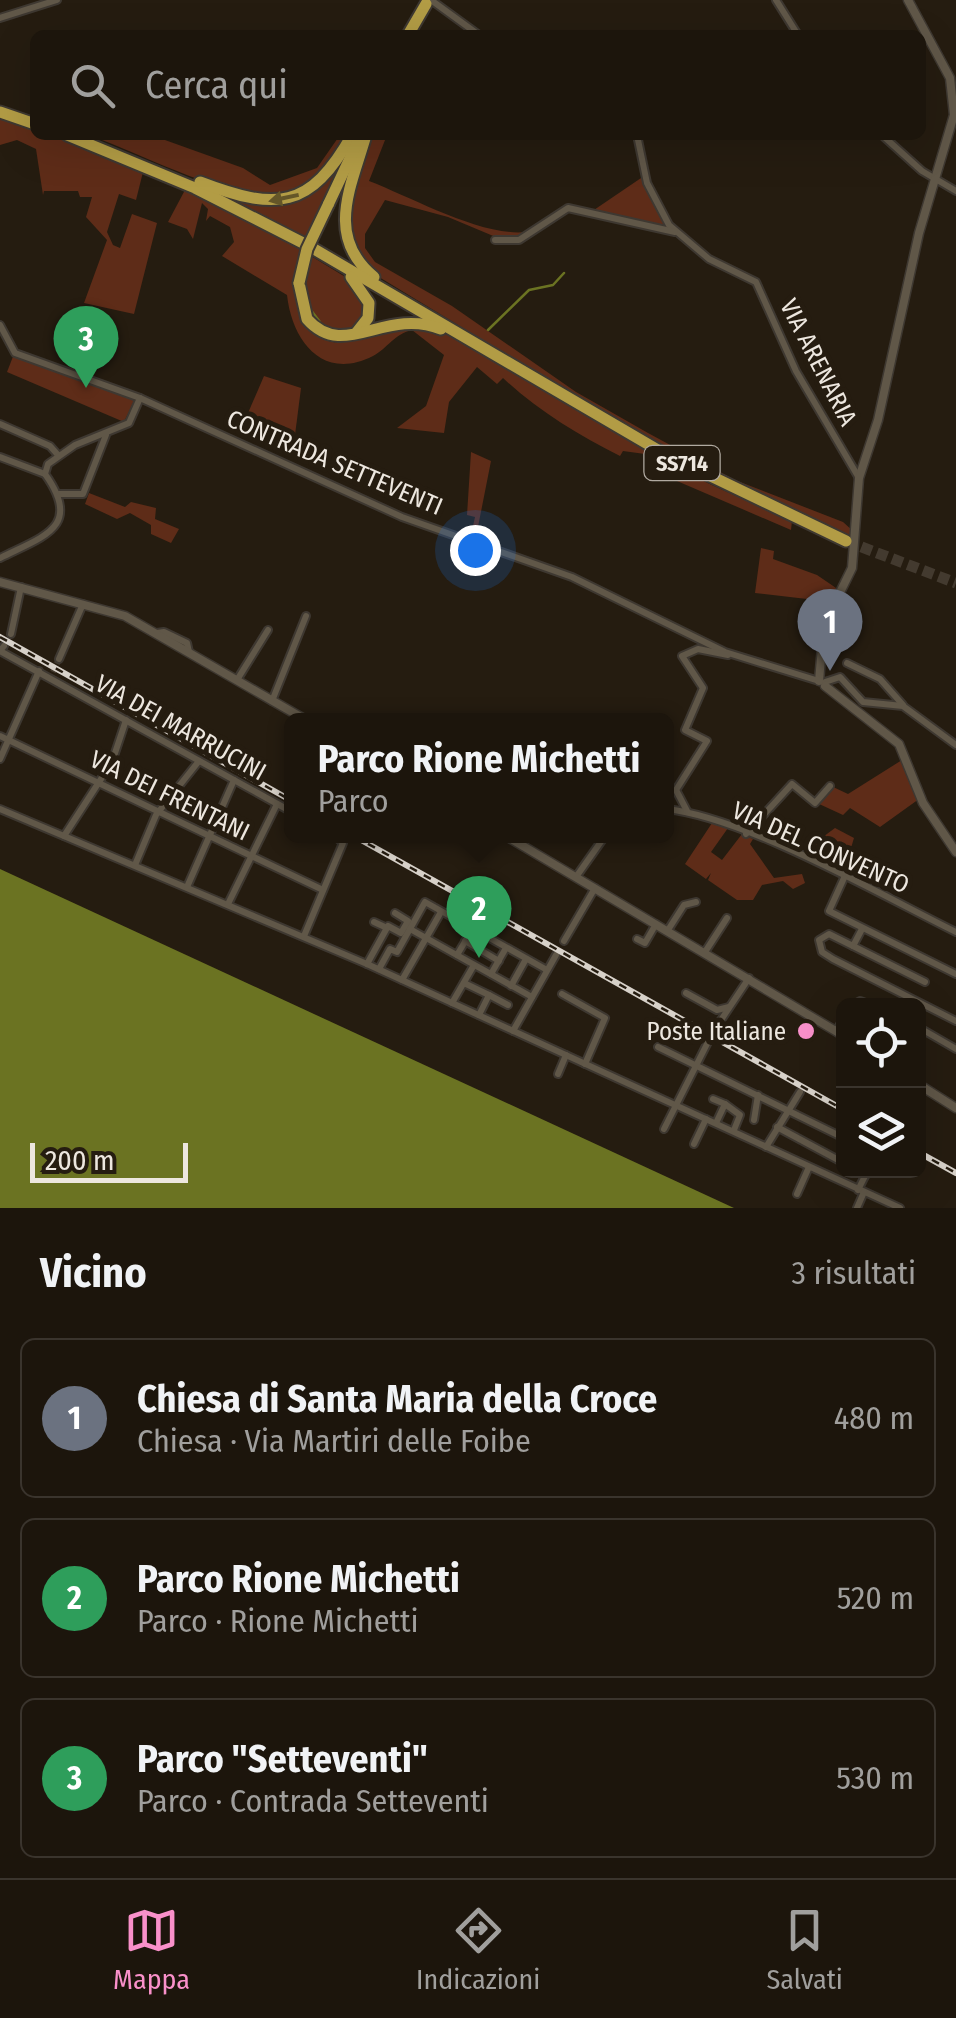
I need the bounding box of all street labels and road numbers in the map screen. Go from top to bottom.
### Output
street label: VIA ARENARIA [773,294,863,431]
street label: CONTRADA SETTEVENTI [222,404,447,522]
road number: SS714 [644,446,720,480]
street label: VIA DEI MARRUCINI [90,669,271,787]
street label: VIA DEI FRENTANI [85,744,254,847]
street label: VIA DEL CONVENTO [727,795,914,900]

